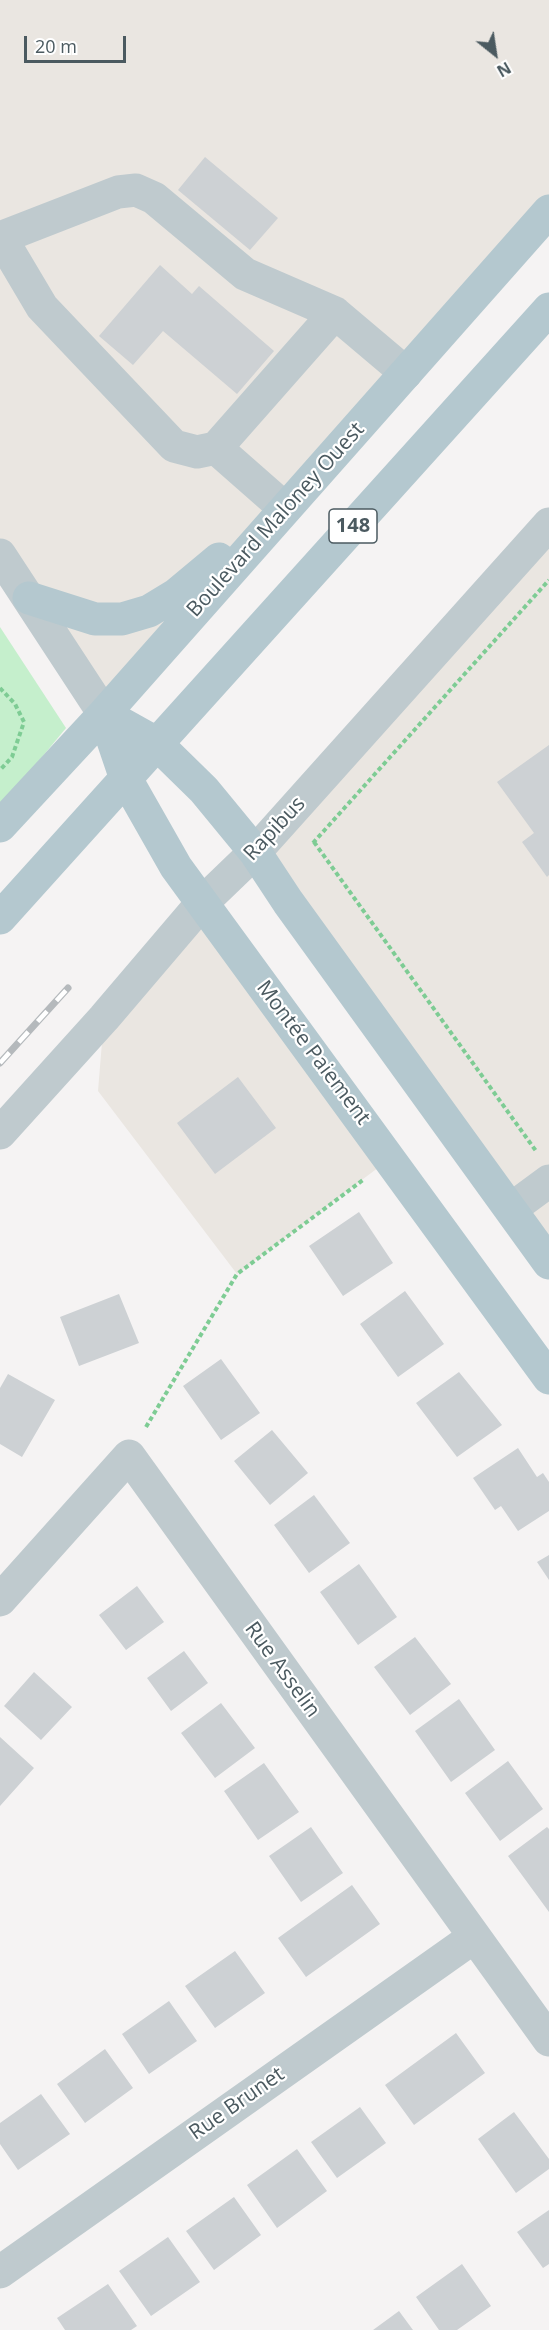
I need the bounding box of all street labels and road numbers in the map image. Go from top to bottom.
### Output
street label: Boulevard Maloney Ouest [182,418,370,622]
road number: 148 [329,509,377,543]
street label: Rapibus [239,792,311,866]
street label: Montée Paiement [251,976,375,1130]
street label: Rue Asselin [239,1617,325,1723]
street label: Rue Brunet [185,2062,289,2146]

